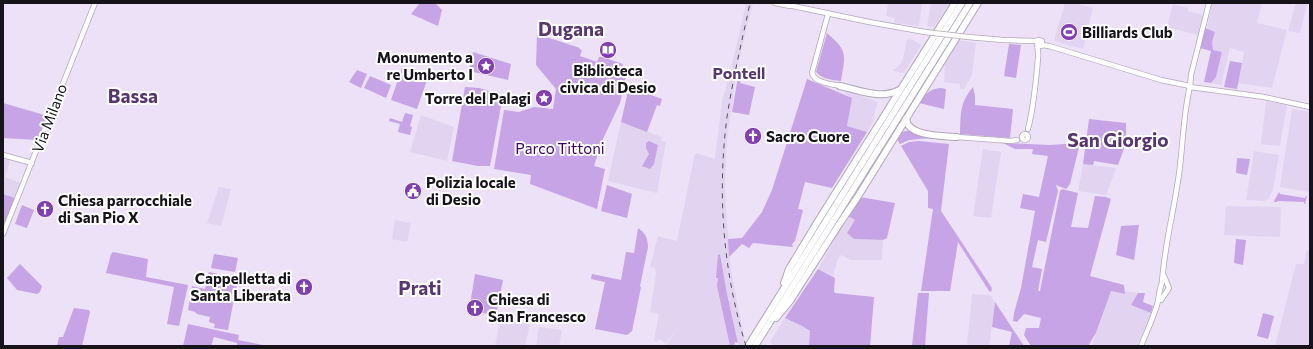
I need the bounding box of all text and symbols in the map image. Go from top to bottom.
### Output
district label: Dugana [538,17,604,40]
sports icon: Billiards Club [1059,22,1079,42]
place label: Billiards Club [1082,23,1173,41]
library icon: Biblioteca civica di Desio [598,40,618,60]
place label: Monumento a re Umberto I [377,48,473,83]
place icon: Monumento a re Umberto I [476,56,496,76]
place label: Biblioteca civica di Desio [560,61,656,96]
district label: Pontell [713,63,765,82]
street label: Via Milano [28,81,70,155]
district label: Bassa [108,84,158,107]
place icon: Torre del Palagi [534,88,554,108]
place label: Torre del Palagi [425,89,531,107]
church icon: Sacro Cuore [743,126,763,146]
place label: Sacro Cuore [766,127,850,145]
district label: San Giorgio [1067,128,1169,151]
park label: Parco Tittoni [515,139,605,157]
place label: Polizia locale di Desio [426,173,516,208]
public building icon: Polizia locale di Desio [403,181,423,201]
place label: Chiesa parrocchiale di San Pio X [58,191,192,226]
church icon: Chiesa parrocchiale di San Pio X [35,199,55,219]
place label: Cappelletta di Santa Liberata [190,269,291,304]
district label: Prati [398,276,442,299]
church icon: Cappelletta di Santa Liberata [294,277,314,297]
place label: Chiesa di San Francesco [488,290,586,325]
church icon: Chiesa di San Francesco [465,298,485,318]

